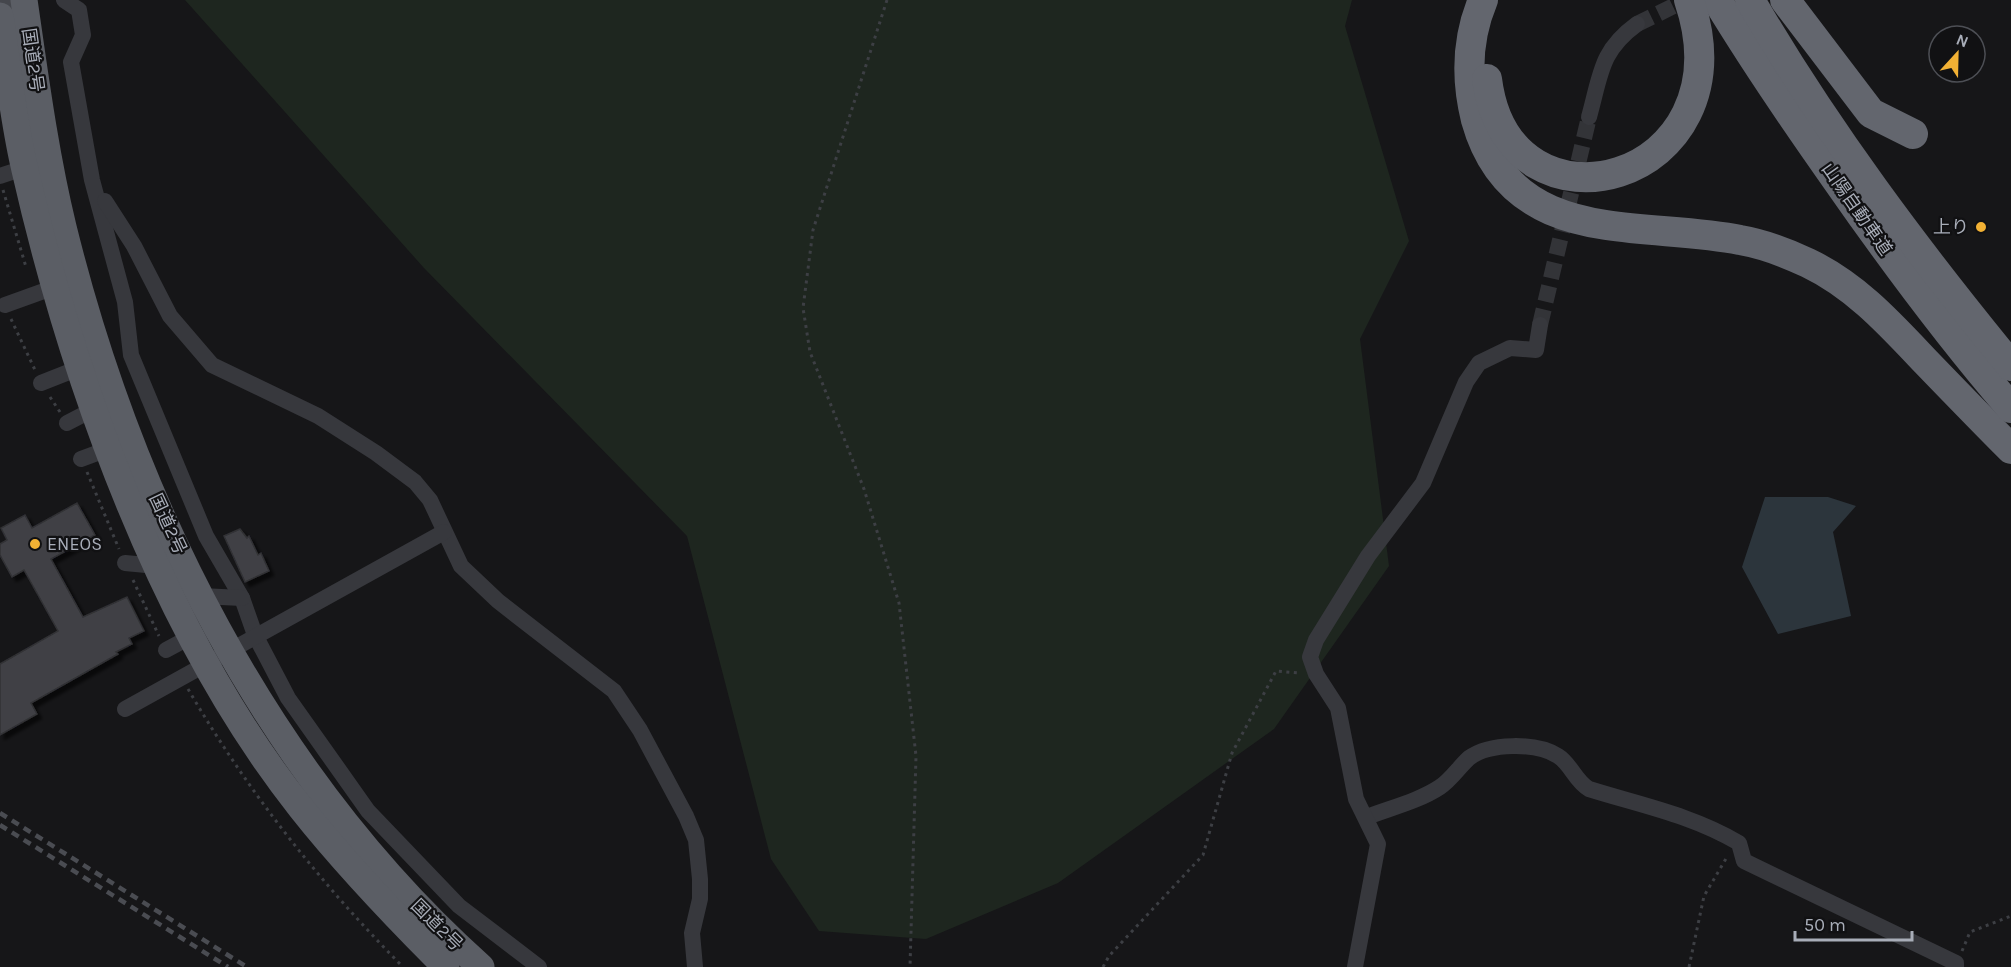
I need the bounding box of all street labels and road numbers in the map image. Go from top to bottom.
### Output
street label: 国道2号 [18,27,48,93]
street label: 山陽自動車道 [1817,158,1897,260]
street label: 国道2号 [144,490,192,558]
street label: 国道2号 [406,894,468,956]

